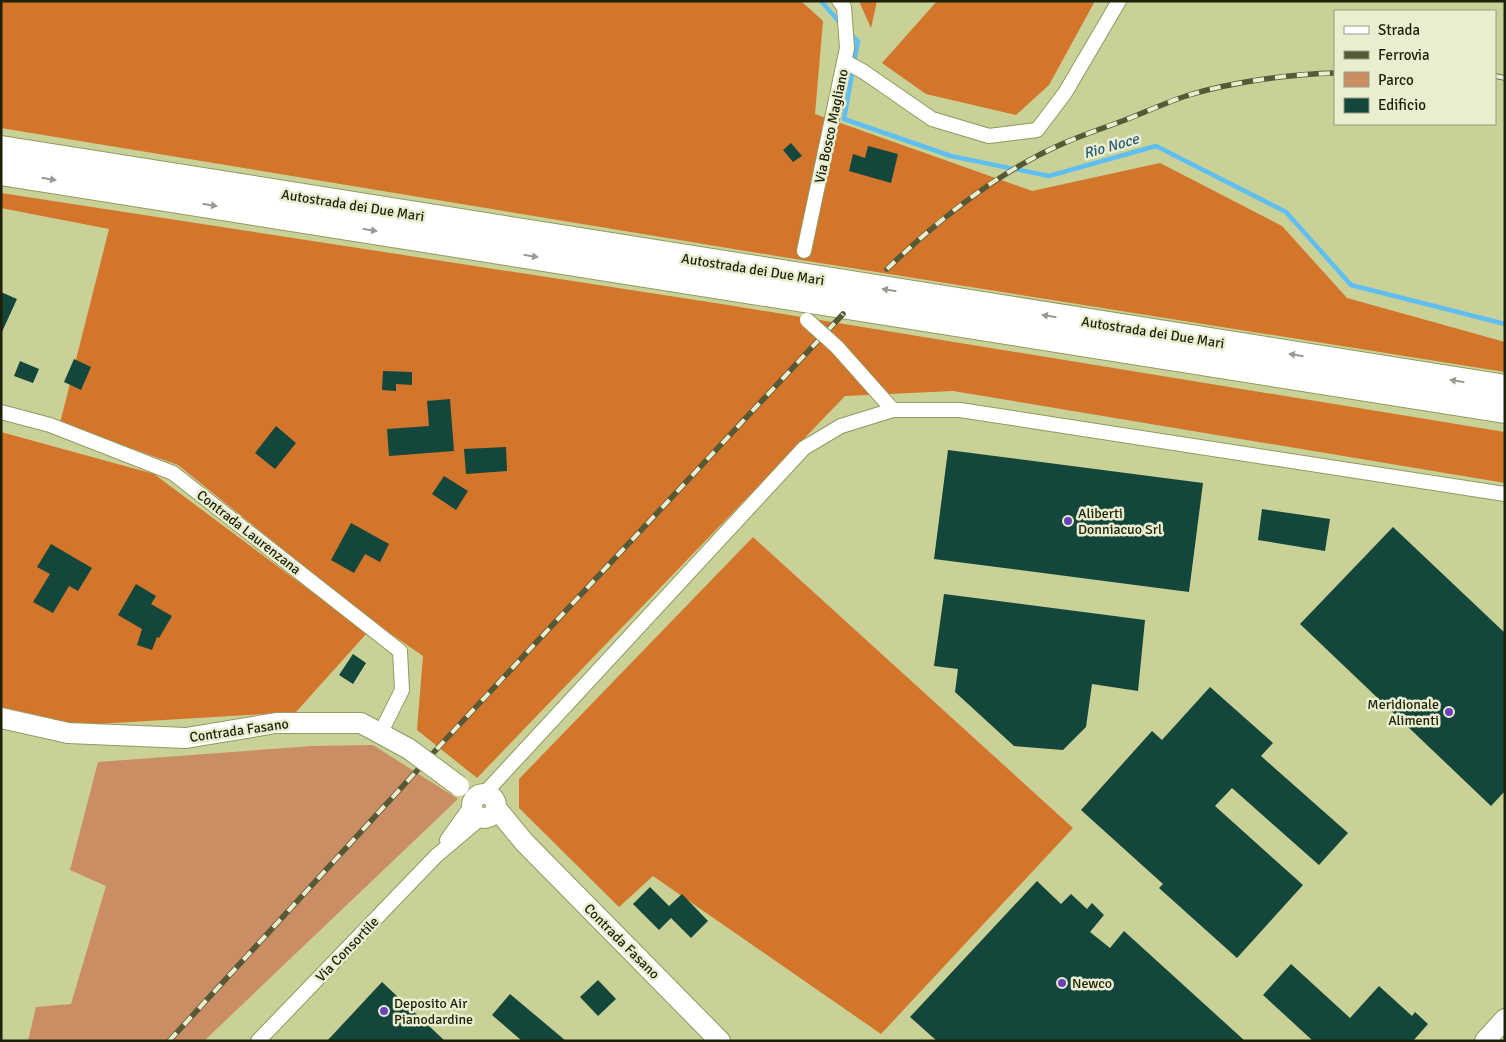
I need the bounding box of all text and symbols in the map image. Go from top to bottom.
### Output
legend [1334,10,1496,125]
text: Strada [1378,21,1420,39]
text: Ferrovia [1378,46,1430,64]
street label: Via Bosco Magliano [811,67,852,185]
text: Parco [1378,71,1414,89]
text: Edificio [1378,96,1426,114]
water label: Rio Noce [1081,129,1142,162]
one-way arrow [42,176,58,184]
street label: Autostrada dei Due Mari [280,186,426,225]
one-way arrow [202,201,218,209]
one-way arrow [363,227,379,235]
street label: Autostrada dei Due Mari [680,250,826,289]
one-way arrow [523,252,539,260]
one-way arrow [880,286,896,294]
one-way arrow [1041,311,1057,319]
street label: Autostrada dei Due Mari [1080,313,1226,352]
one-way arrow [1288,351,1304,359]
one-way arrow [1448,376,1464,384]
street label: Contrada Laurenzana [193,486,304,578]
place label: Aliberti Donniacuo Srl [1078,505,1162,538]
marker: Aliberti Donniacuo Srl [1062,515,1074,527]
place label: Meridionale Alimenti [1367,696,1439,729]
marker: Meridionale Alimenti [1443,706,1455,718]
street label: Contrada Fasano [188,715,290,746]
street label: Contrada Fasano [580,900,663,983]
street label: Via Consortile [312,913,383,985]
place label: Newco [1072,975,1112,992]
marker: Newco [1056,977,1068,989]
place label: Deposito Air Pianodardine [394,995,473,1028]
marker: Deposito Air Pianodardine [378,1005,390,1017]

